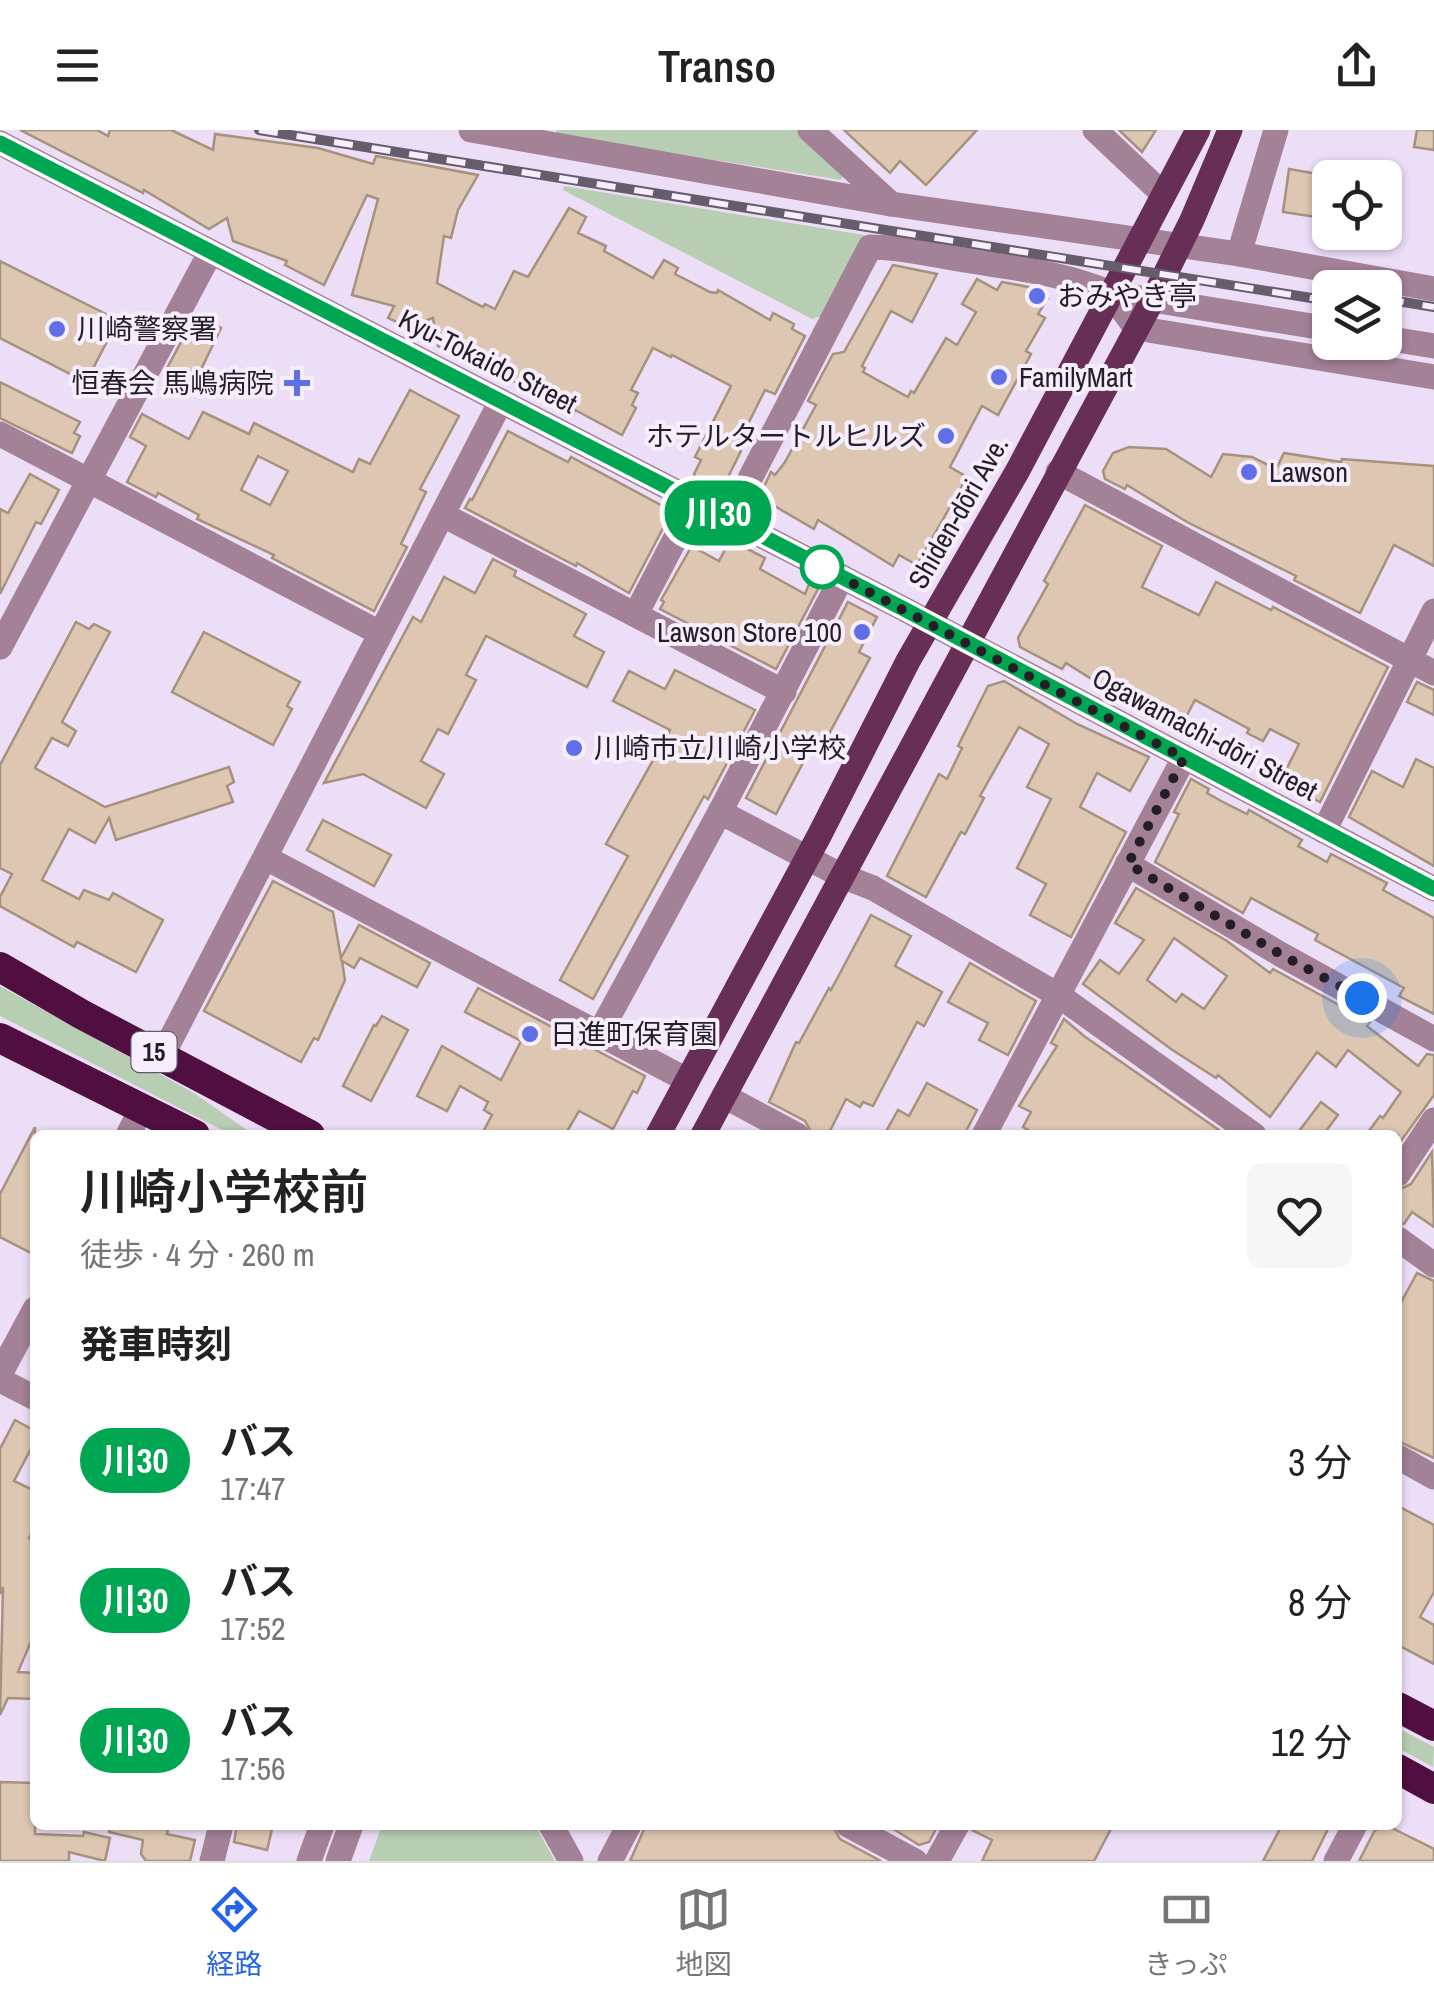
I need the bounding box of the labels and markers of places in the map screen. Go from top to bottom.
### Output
place label: おみやき亭 [1057,277,1197,315]
marker: おみやき亭 [1026,285,1048,307]
place label: 川崎警察署 [77,310,217,348]
marker: 川崎警察署 [46,318,68,340]
place label: FamilyMart [1019,358,1133,396]
place label: 恒春会 馬嶋病院 [72,364,274,402]
marker: FamilyMart [988,366,1010,388]
marker: 恒春会 馬嶋病院 [284,370,310,396]
place label: ホテルタートルヒルズ [646,417,926,455]
marker: ホテルタートルヒルズ [935,425,957,447]
place label: Lawson [1269,453,1348,491]
marker: Lawson [1238,461,1260,483]
unlabelled marker [801,546,843,588]
place label: Lawson Store 100 [657,613,842,651]
marker: Lawson Store 100 [851,621,873,643]
place label: 川崎市立川崎小学校 [594,729,846,767]
marker: 川崎市立川崎小学校 [563,737,585,759]
place label: 日進町保育園 [550,1015,718,1053]
marker: 日進町保育園 [519,1023,541,1045]

